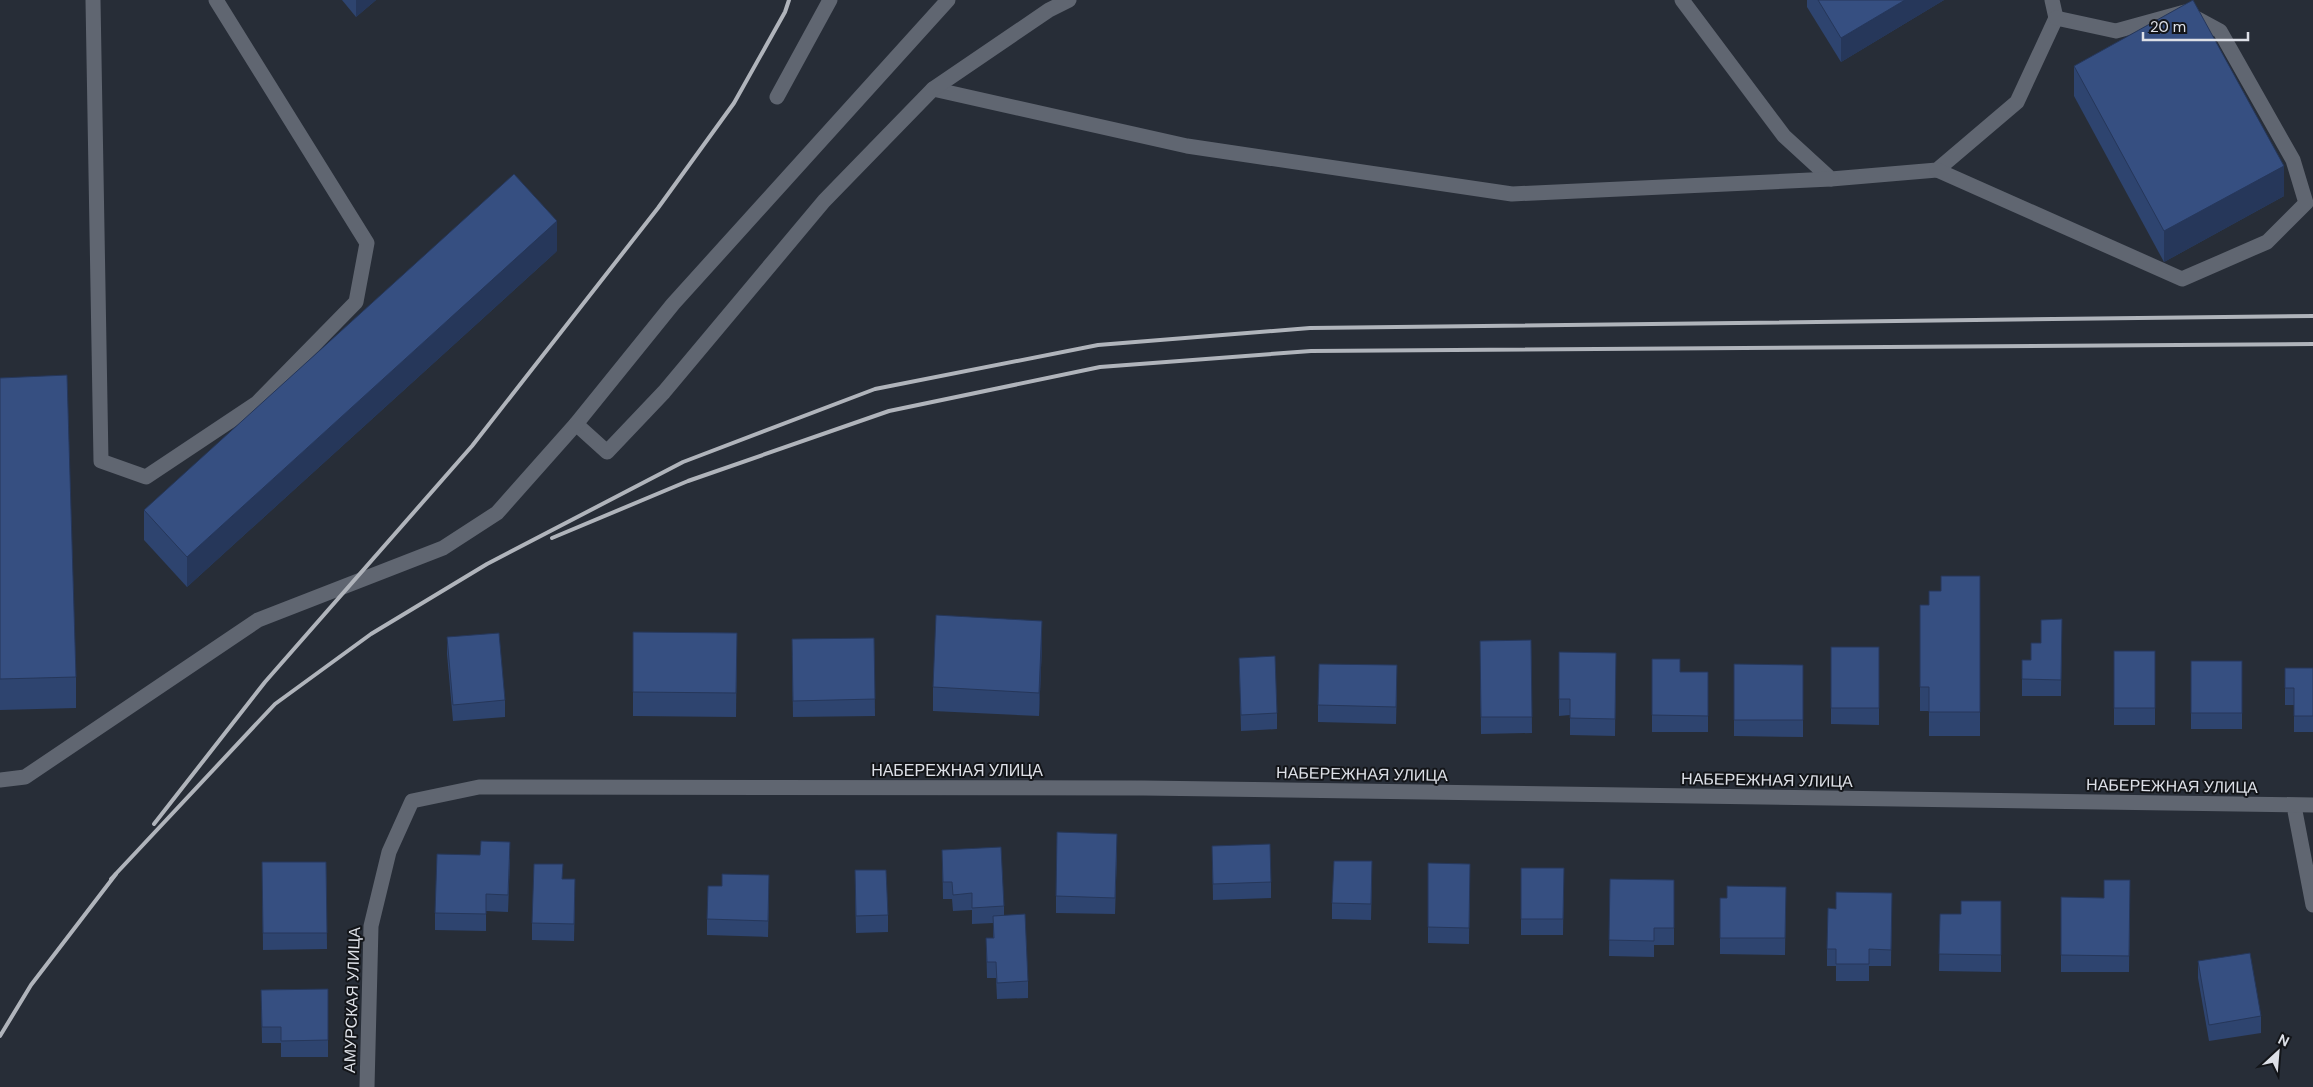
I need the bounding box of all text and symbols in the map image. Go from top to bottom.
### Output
scale bar [2143,10,2248,42]
text: 20 m [2150,17,2186,37]
street label: НАБЕРЕЖНАЯ УЛИЦА [871,760,1043,781]
street label: НАБЕРЕЖНАЯ УЛИЦА [1276,762,1448,786]
street label: НАБЕРЕЖНАЯ УЛИЦА [1681,768,1853,792]
street label: НАБЕРЕЖНАЯ УЛИЦА [2086,774,2258,798]
street label: АМУРСКАЯ УЛИЦА [339,926,365,1073]
north arrow [2253,1027,2303,1077]
text: N [2275,1030,2292,1051]

